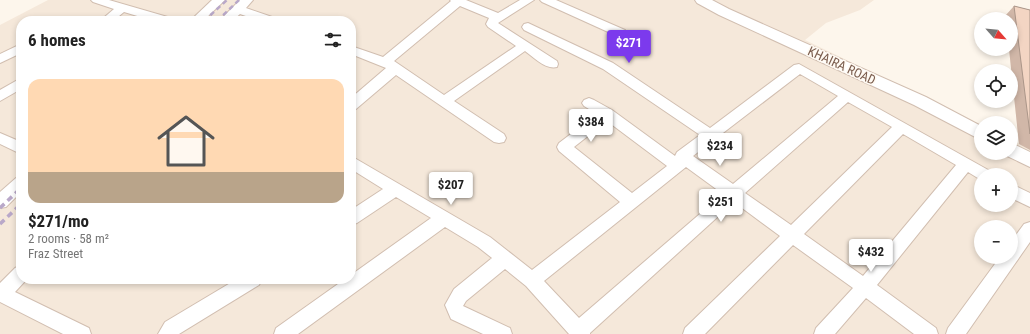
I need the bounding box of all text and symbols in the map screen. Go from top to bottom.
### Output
north arrow [974,12,1018,56]
map controls [974,12,1018,264]
icon: filters [322,29,344,51]
text: 6 homes [28,30,86,50]
pin: $271 [605,30,653,64]
text: $271 [616,35,642,50]
street label: KHAIRA ROAD [806,43,878,88]
button: locate [974,64,1018,108]
icon: home [150,105,222,177]
pin: $384 [567,109,615,143]
text: $384 [578,114,604,129]
button: layers [974,116,1018,160]
pin: $234 [696,133,744,167]
text: $234 [707,138,733,153]
button: + [974,168,1018,212]
pin: $207 [427,172,475,206]
text: $207 [438,177,464,192]
pin: $251 [697,189,745,223]
text: $251 [708,194,734,209]
text: $271/mo [28,211,89,231]
button: − [974,220,1018,264]
text: 2 rooms · 58 m² [28,231,109,246]
pin: $432 [847,239,895,273]
text: $432 [858,244,884,259]
text: Fraz Street [28,246,83,261]

